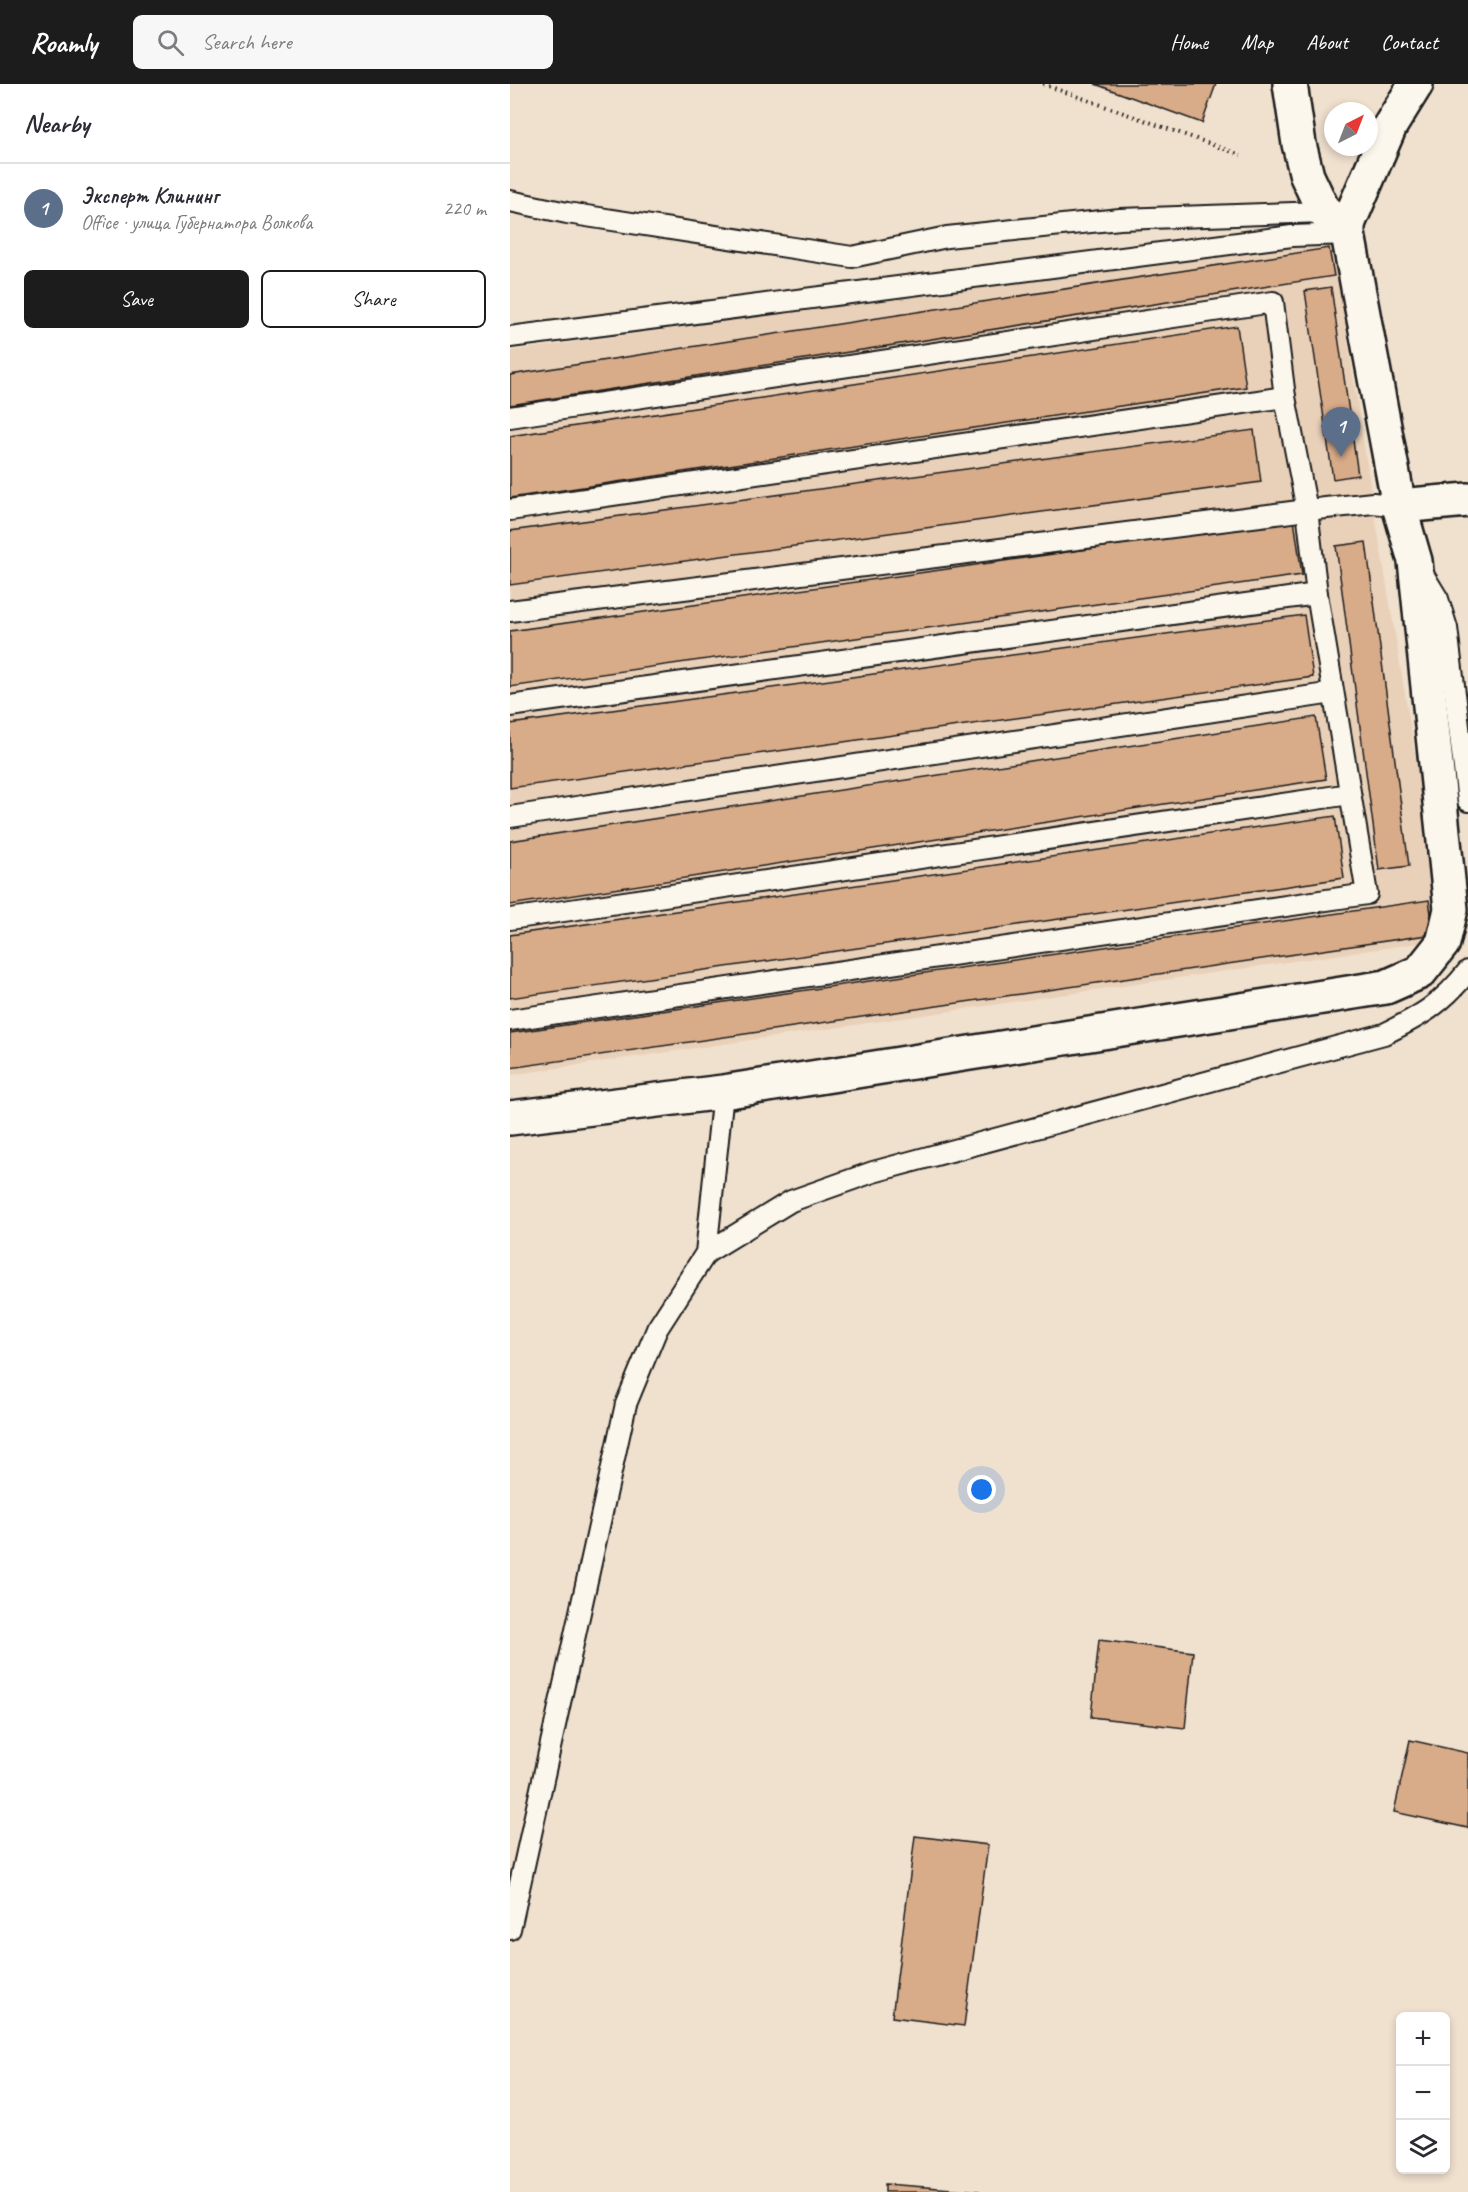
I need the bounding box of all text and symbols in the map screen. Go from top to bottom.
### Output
search box [133,15,553,69]
text: Roamly [30,25,97,60]
icon: search [154,26,187,59]
text: Search here [202,28,292,56]
text: Home [1170,29,1208,55]
text: Map [1241,29,1273,55]
text: About [1306,29,1348,55]
text: Contact [1381,29,1438,55]
north arrow [1324,102,1378,156]
text: Nearby [24,107,89,140]
text: Эксперт Клининг [81,182,218,210]
text: 1 [39,196,48,221]
text: 220 m [443,196,486,221]
text: Office · улица Губернатора Волкова [81,210,312,235]
button: Save [24,270,249,328]
button: Share [261,270,486,328]
pin: 1 [1322,408,1360,457]
your location [967,1475,996,1504]
map controls [1396,2012,1450,2174]
button: + [1396,2012,1450,2066]
button: − [1396,2066,1450,2120]
button: layers [1396,2120,1450,2174]

